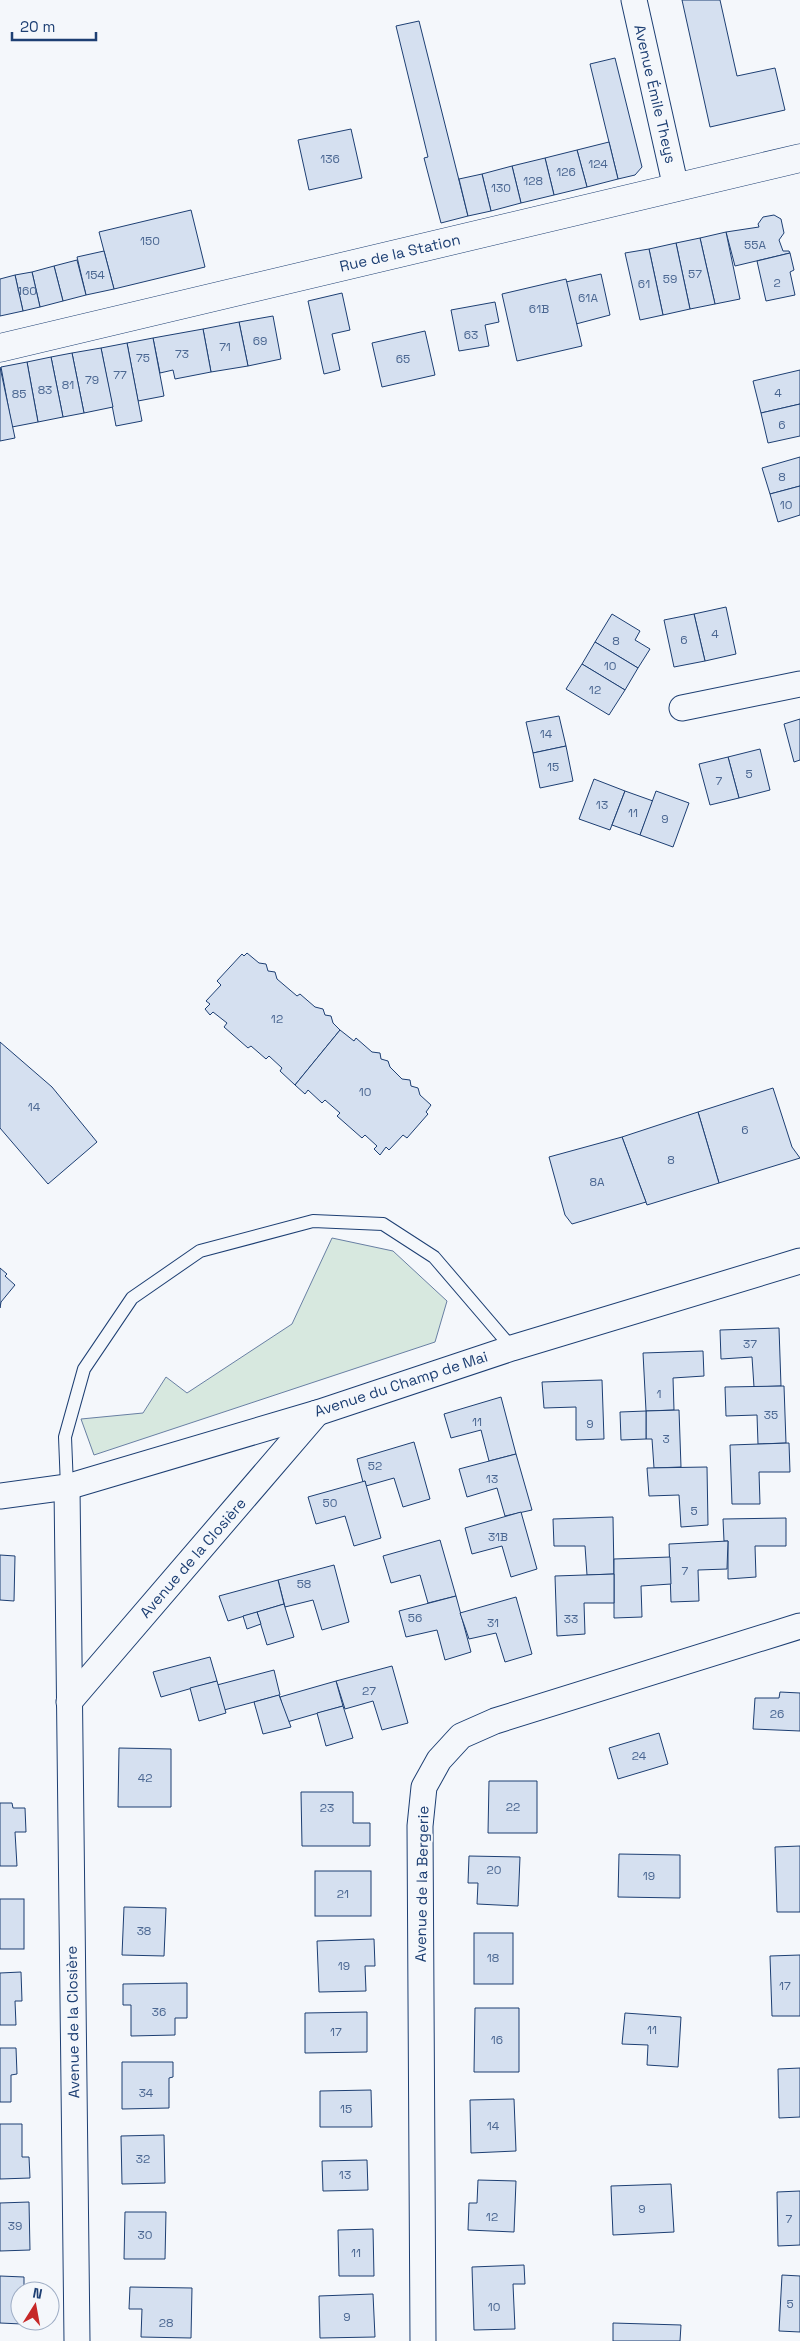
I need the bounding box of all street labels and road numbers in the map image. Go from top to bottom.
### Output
street label: Avenue Émile Theys [630,23,681,165]
street label: Rue de la Station [338,229,462,276]
street label: Avenue du Champ de Mai [312,1347,490,1421]
street label: Avenue de la Closière [135,1494,250,1622]
street label: Avenue de la Bergerie [411,1806,432,1962]
street label: Avenue de la Closière [62,1945,83,2099]

